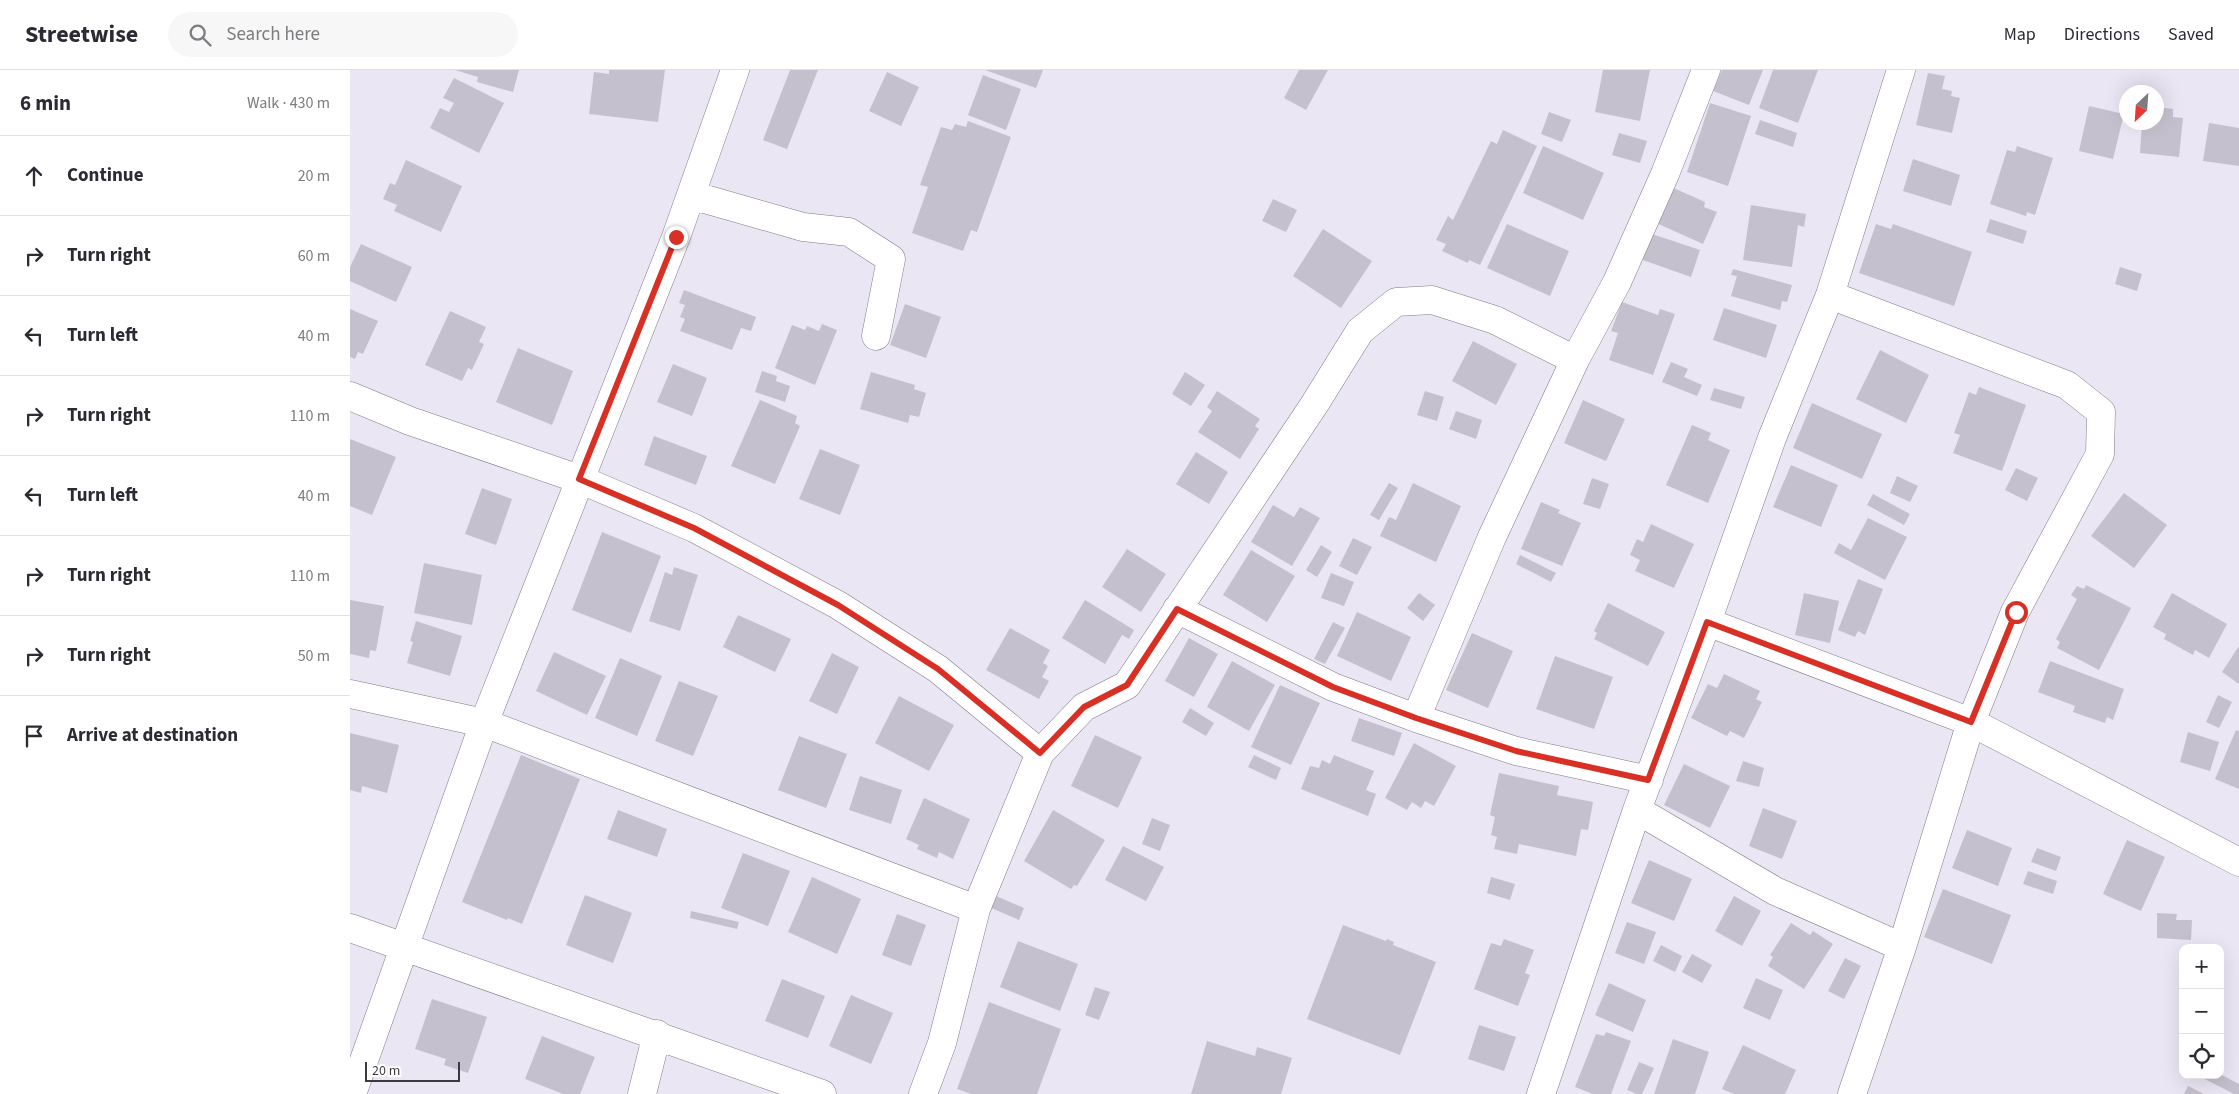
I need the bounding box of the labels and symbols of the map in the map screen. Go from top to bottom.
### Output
north arrow [2119,85,2164,130]
route end [665,226,688,249]
route start [2005,601,2028,624]
scale bar [365,1059,460,1082]

